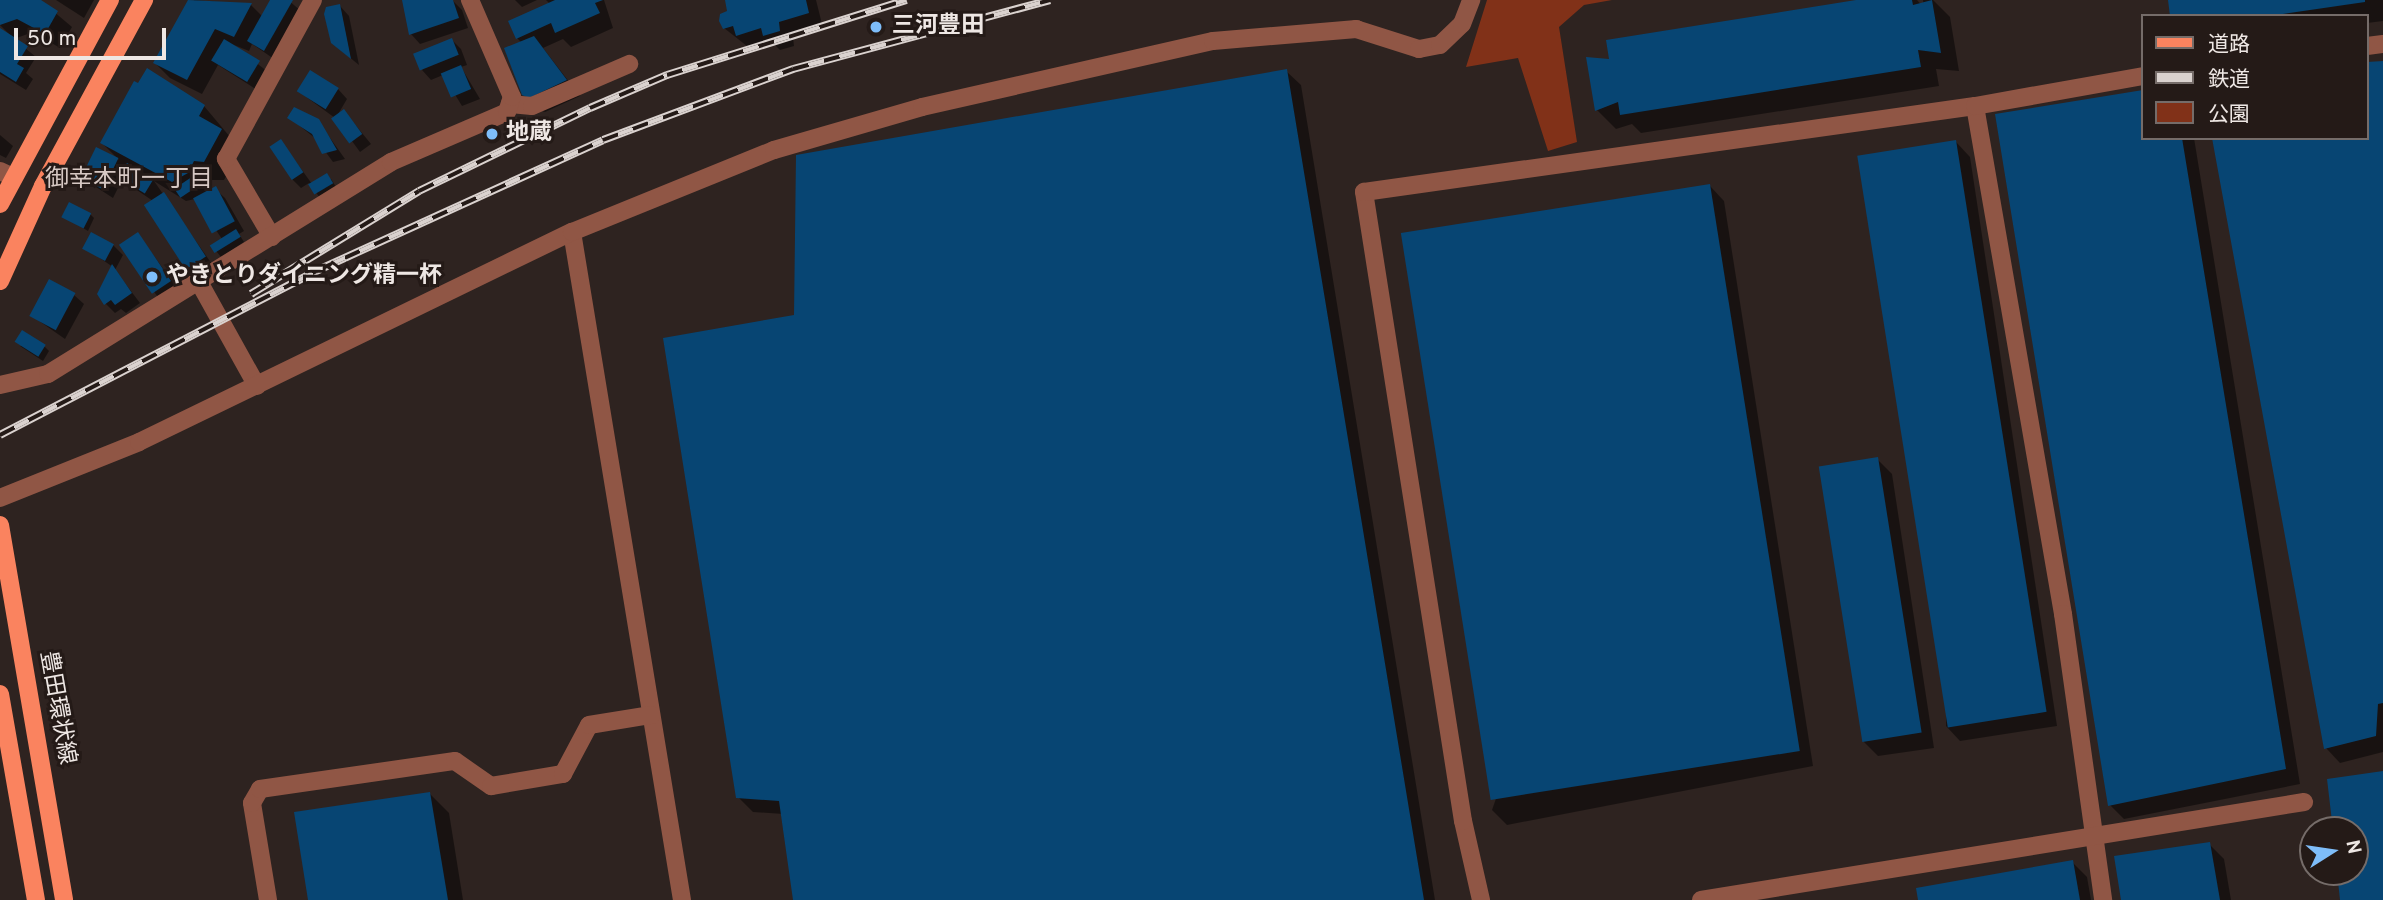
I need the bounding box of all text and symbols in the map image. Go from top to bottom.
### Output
place label: 三河豊田 [892,13,984,41]
scale bar [18,14,170,58]
legend [2142,14,2369,140]
marker: 三河豊田 [866,17,886,37]
text: 50 m [27,26,76,53]
text: 道路 [2208,32,2250,59]
text: 鉄道 [2208,67,2250,94]
text: 公園 [2208,102,2250,129]
place label: 地蔵 [506,120,552,148]
marker: 地蔵 [484,126,500,142]
district label: 御幸本町一丁目 [45,167,213,195]
place label: やきとりダイニング精一杯 [166,263,442,291]
marker: やきとりダイニング精一杯 [144,269,160,285]
street label: 豊田環状線 [32,649,80,767]
north arrow [2299,816,2369,886]
text: N [2339,838,2366,856]

